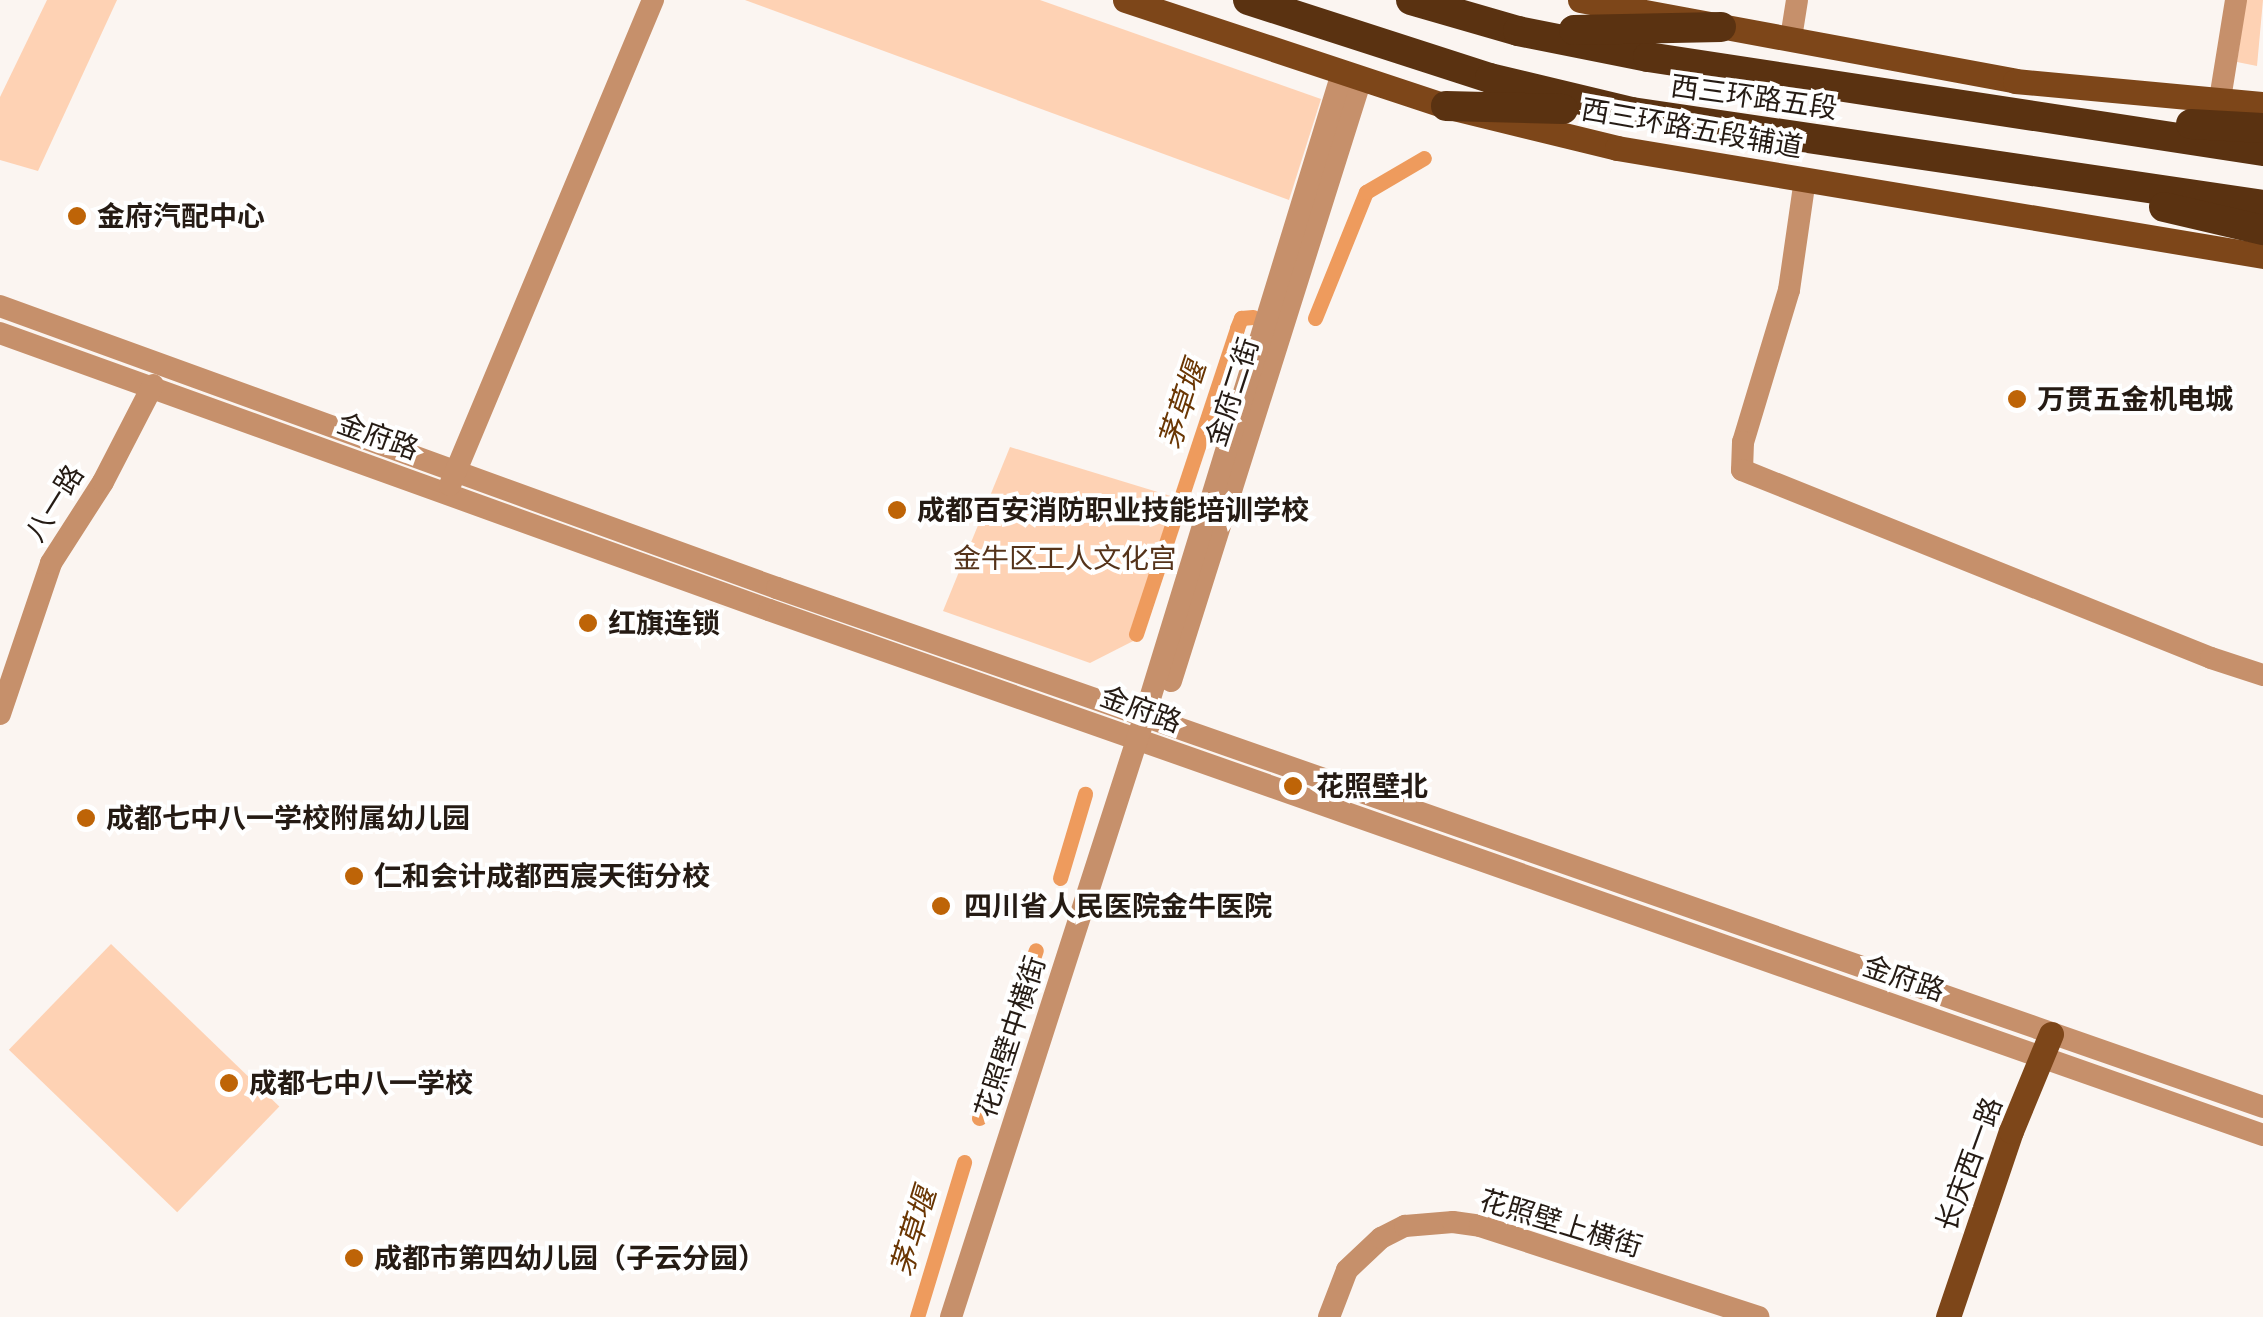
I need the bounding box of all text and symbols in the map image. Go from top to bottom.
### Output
street label: 西三环路五段 [1668,69,1840,125]
street label: 西三环路五段辅道 [1579,92,1805,164]
place label: 金府汽配中心 [97,199,265,233]
marker: 金府汽配中心 [66,205,88,227]
street label: 金府二街 [1199,334,1265,450]
water label: 茅草堰 [1152,357,1214,453]
place label: 万贯五金机电城 [2037,382,2233,416]
marker: 万贯五金机电城 [2006,388,2028,410]
street label: 金府路 [333,406,423,466]
street label: 八一路 [17,458,91,548]
place label: 成都百安消防职业技能培训学校 [917,493,1309,527]
marker: 成都百安消防职业技能培训学校 [886,499,908,521]
park label: 金牛区工人文化宫 [953,541,1177,575]
place label: 红旗连锁 [608,606,720,640]
marker: 红旗连锁 [577,612,599,634]
street label: 金府路 [1096,679,1186,739]
place label: 花照壁北 [1316,769,1428,803]
marker: 花照壁北 [1280,773,1306,799]
place label: 成都七中八一学校附属幼儿园 [106,801,470,835]
marker: 成都七中八一学校附属幼儿园 [75,807,97,829]
place label: 仁和会计成都西宸天街分校 [374,859,710,893]
marker: 仁和会计成都西宸天街分校 [343,865,365,887]
place label: 四川省人民医院金牛医院 [964,889,1272,923]
marker: 四川省人民医院金牛医院 [928,893,954,919]
street label: 金府路 [1859,948,1949,1008]
street label: 花照壁中横街 [968,952,1052,1122]
place label: 成都七中八一学校 [249,1066,473,1100]
marker: 成都七中八一学校 [218,1072,240,1094]
street label: 长庆西一路 [1929,1092,2009,1236]
street label: 花照壁上横街 [1476,1182,1646,1264]
water label: 茅草堰 [884,1184,944,1280]
place label: 成都市第四幼儿园（子云分园） [374,1241,766,1275]
marker: 成都市第四幼儿园（子云分园） [343,1247,365,1269]

